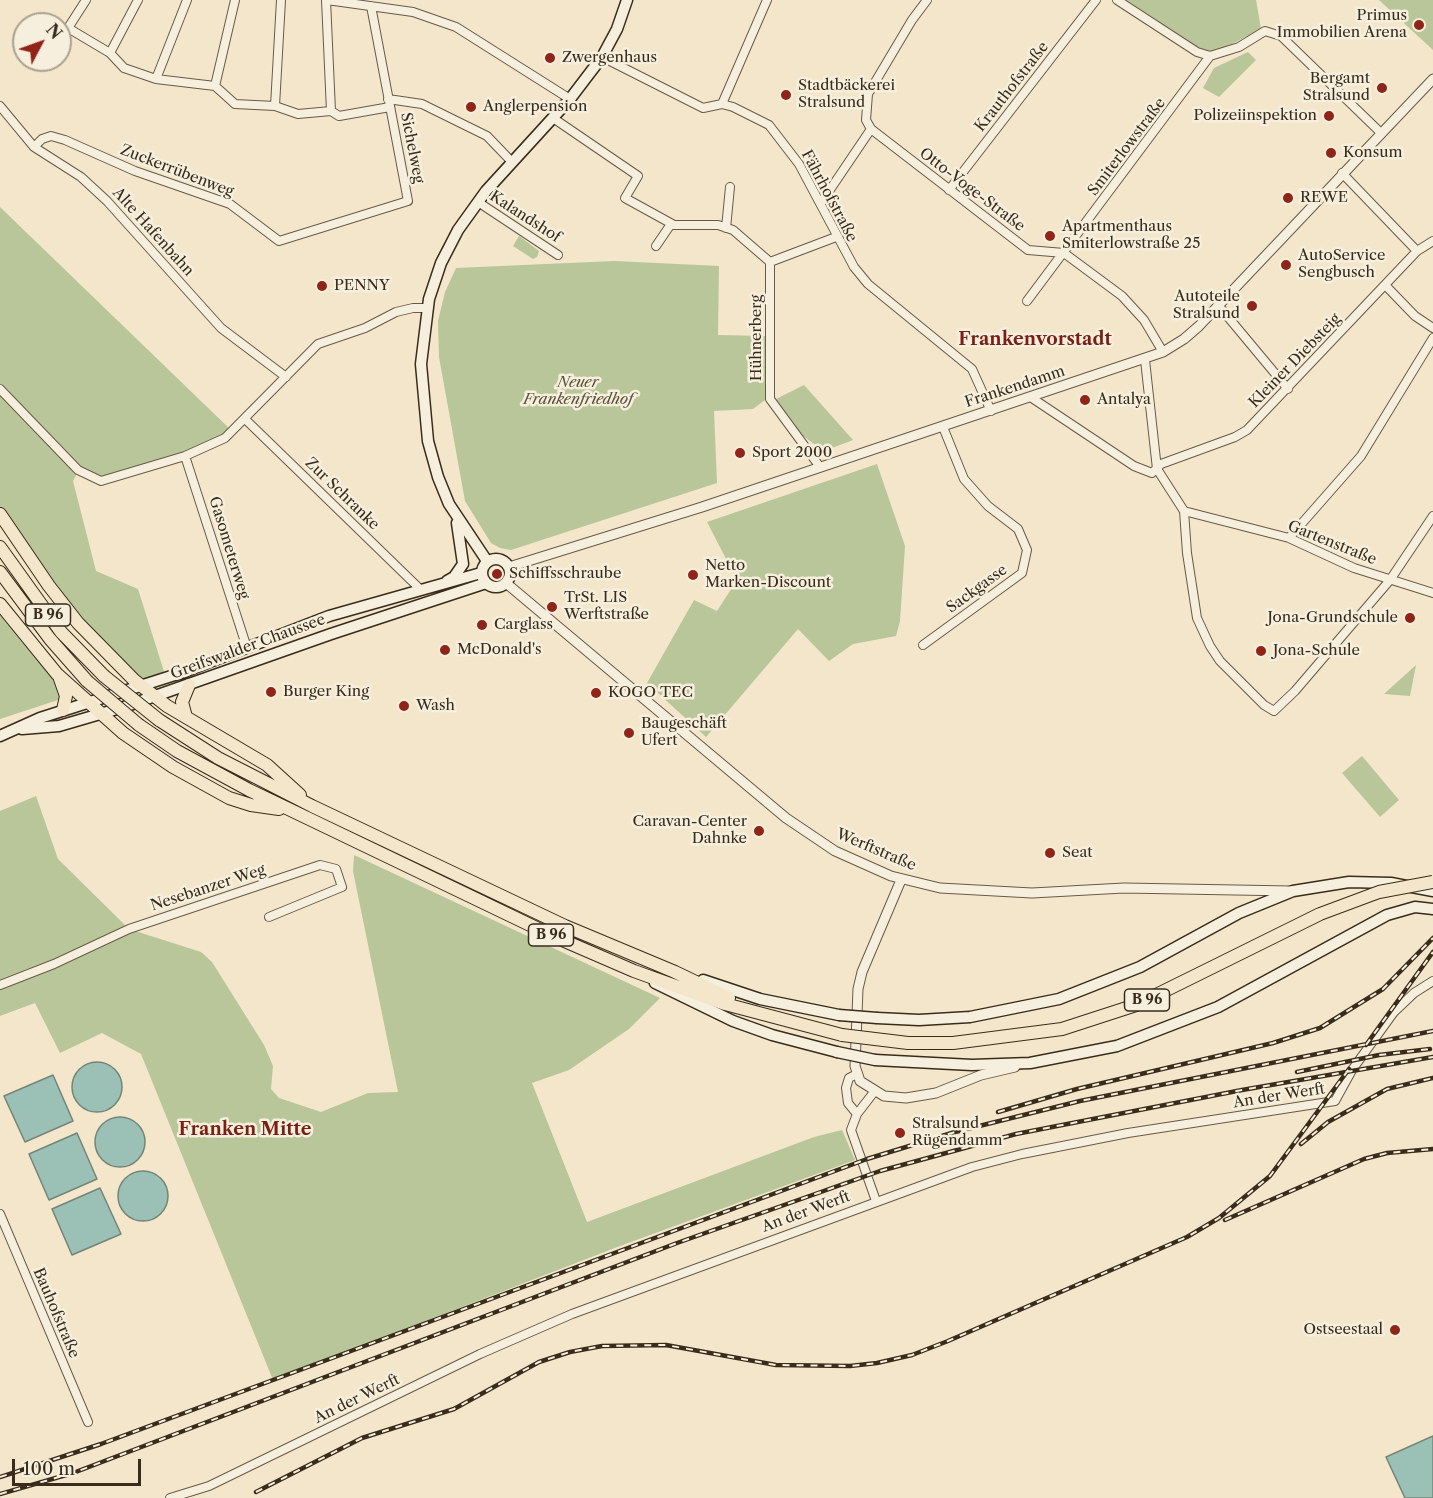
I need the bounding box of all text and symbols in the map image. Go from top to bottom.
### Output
place label: Primus Immobilien Arena [1277,7,1407,42]
north arrow [12,12,72,72]
marker: Primus Immobilien Arena [1412,18,1426,32]
text: N [42,20,66,43]
street label: Krauthofstraße [971,39,1053,135]
place label: Zwergenhaus [562,49,657,67]
marker: Zwergenhaus [543,51,557,65]
place label: Bergamt Stralsund [1303,70,1370,105]
place label: Stadtbäckerei Stralsund [798,77,895,112]
marker: Bergamt Stralsund [1375,81,1389,95]
marker: Stadtbäckerei Stralsund [779,88,793,102]
street label: Smiterlowstraße [1084,95,1170,199]
place label: Anglerpension [483,98,587,116]
marker: Anglerpension [464,100,478,114]
place label: Polizeiinspektion [1193,107,1317,125]
marker: Polizeiinspektion [1322,109,1336,123]
street label: Sichelweg [396,111,428,185]
street label: Zuckerrübenweg [118,141,236,201]
street label: Otto-Voge-Straße [916,144,1028,236]
place label: Konsum [1343,144,1402,162]
marker: Konsum [1324,146,1338,160]
street label: Fährhofstraße [797,147,861,245]
street label: Alte Hafenbahn [109,184,197,280]
street label: Kalandshof [486,187,564,247]
place label: REWE [1300,189,1348,207]
marker: REWE [1281,191,1295,205]
place label: Apartmenthaus Smiterlowstraße 25 [1062,218,1200,253]
marker: Apartmenthaus Smiterlowstraße 25 [1043,229,1057,243]
place label: AutoService Sengbusch [1298,247,1385,282]
marker: AutoService Sengbusch [1279,258,1293,272]
place label: PENNY [334,277,390,295]
marker: PENNY [315,279,329,293]
place label: Autoteile Stralsund [1173,288,1240,323]
street label: Hühnerberg [748,295,766,381]
marker: Autoteile Stralsund [1245,299,1259,313]
street label: Kleiner Diebsteig [1245,310,1345,412]
district label: Frankenvorstadt [958,329,1112,351]
street label: Frankendamm [963,362,1067,412]
park label: Neuer Frankenfriedhof [523,374,633,409]
place label: Antalya [1097,391,1151,409]
marker: Antalya [1078,393,1092,407]
place label: Sport 2000 [752,444,832,462]
marker: Sport 2000 [733,446,747,460]
street label: Zur Schranke [301,454,383,534]
street label: Gasometerweg [205,494,253,602]
street label: Gartenstraße [1285,517,1379,569]
place label: Netto Marken-Discount [705,557,831,592]
street label: Sackgasse [943,561,1011,617]
place label: Schiffsschraube [509,565,621,583]
marker: Schiffsschraube [490,567,504,581]
marker: Netto Marken-Discount [686,568,700,582]
place label: TrSt. LIS Werftstraße [564,589,649,624]
marker: TrSt. LIS Werftstraße [545,600,559,614]
road number: B 96 [26,604,70,626]
place label: Jona-Grundschule [1267,609,1398,627]
street label: Greifswalder Chaussee [168,611,328,683]
marker: Jona-Grundschule [1403,611,1417,625]
place label: Carglass [494,616,553,634]
marker: Carglass [475,618,489,632]
place label: McDonald's [457,641,542,659]
place label: Jona-Schule [1273,642,1360,660]
marker: McDonald's [438,643,452,657]
marker: Jona-Schule [1254,644,1268,658]
place label: Burger King [283,683,369,701]
place label: KOGO TEC [608,684,693,702]
marker: Burger King [264,685,278,699]
marker: KOGO TEC [589,686,603,700]
place label: Wash [416,697,455,715]
marker: Wash [397,699,411,713]
place label: Baugeschäft Ufert [641,715,727,750]
marker: Baugeschäft Ufert [622,726,636,740]
place label: Caravan-Center Dahnke [633,813,747,848]
marker: Caravan-Center Dahnke [752,824,766,838]
street label: Werftstraße [833,825,919,875]
place label: Seat [1062,844,1093,862]
marker: Seat [1043,846,1057,860]
street label: Nesebanzer Weg [148,861,268,915]
road number: B 96 [528,924,574,946]
road number: B 96 [1124,989,1170,1011]
street label: An der Werft [1232,1080,1326,1112]
place label: Stralsund Rügendamm [912,1115,1003,1150]
district label: Franken Mitte [178,1119,312,1141]
marker: Stralsund Rügendamm [893,1126,907,1140]
street label: An der Werft [759,1188,853,1236]
street label: Bauhofstraße [29,1265,83,1361]
place label: Ostseestaal [1303,1321,1383,1339]
marker: Ostseestaal [1388,1323,1402,1337]
street label: An der Werft [311,1371,403,1427]
scale bar [15,1447,144,1485]
text: 100 m [23,1458,75,1480]

